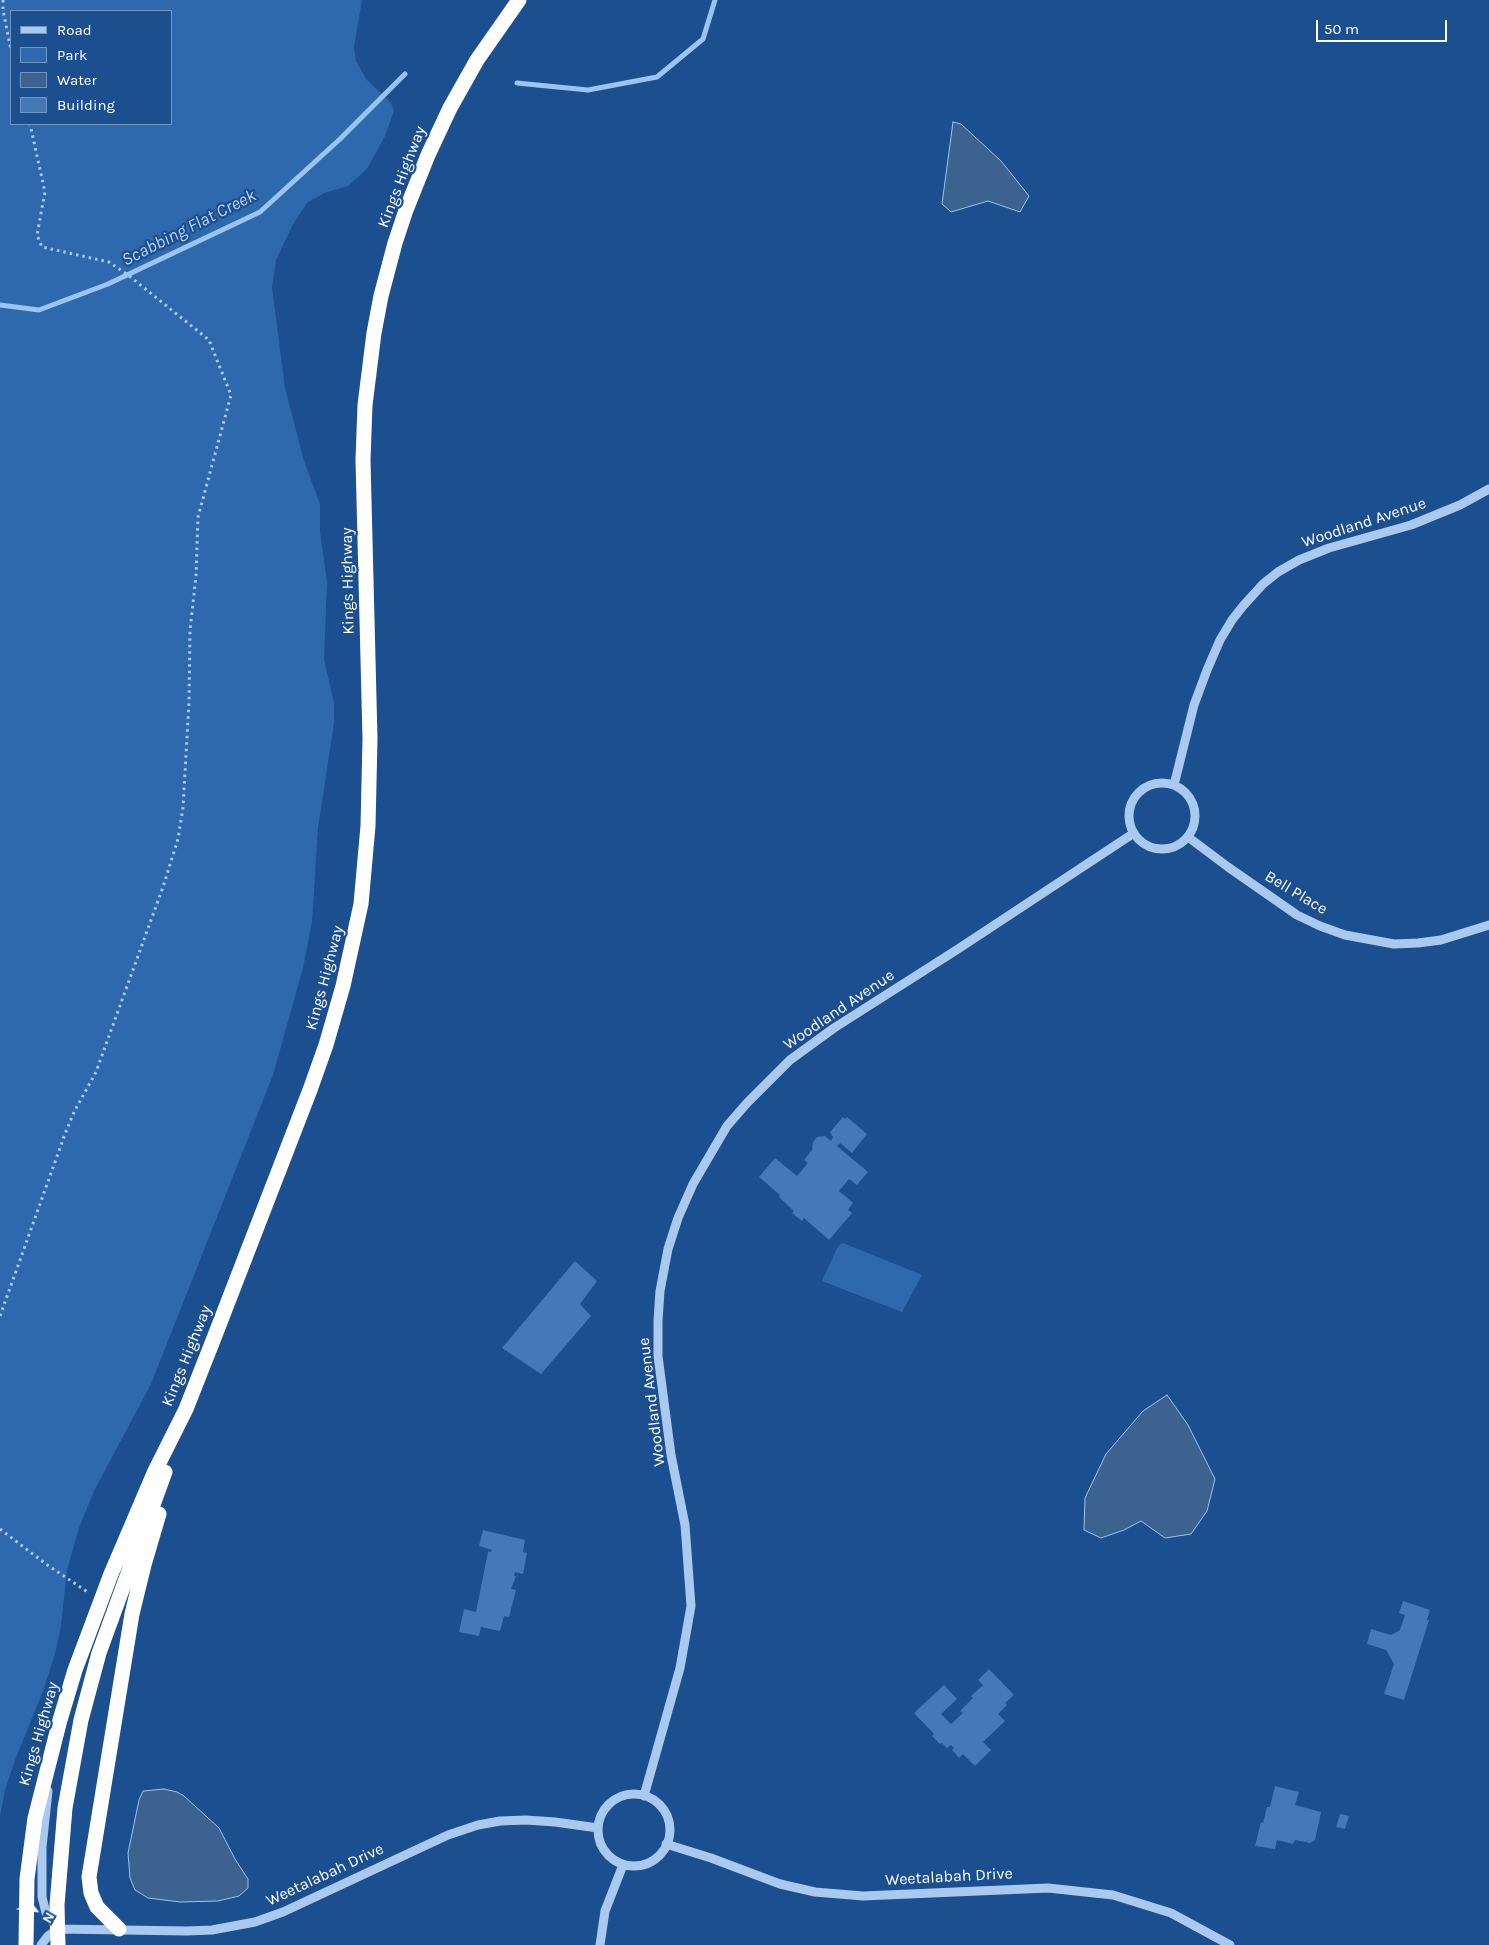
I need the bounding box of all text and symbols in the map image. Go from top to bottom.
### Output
legend [10,10,172,125]
scale bar [1319,10,1450,42]
text: 50 m [1324,20,1359,38]
text: Road [57,21,92,39]
text: Park [57,46,87,64]
text: Water [57,71,97,89]
text: Building [57,96,115,114]
street label: Kings Highway [374,123,430,231]
water label: Scabbing Flat Creek [118,185,260,271]
street label: Woodland Avenue [1299,494,1429,552]
street label: Kings Highway [337,527,359,635]
street label: Bell Place [1261,867,1331,919]
street label: Kings Highway [302,924,348,1032]
street label: Woodland Avenue [780,966,898,1054]
street label: Kings Highway [158,1303,216,1409]
street label: Woodland Avenue [635,1336,669,1468]
street label: Kings Highway [15,1680,63,1788]
street label: Weetalabah Drive [263,1839,387,1911]
street label: Weetalabah Drive [885,1864,1013,1890]
north arrow [10,1885,60,1935]
text: N [39,1909,58,1926]

